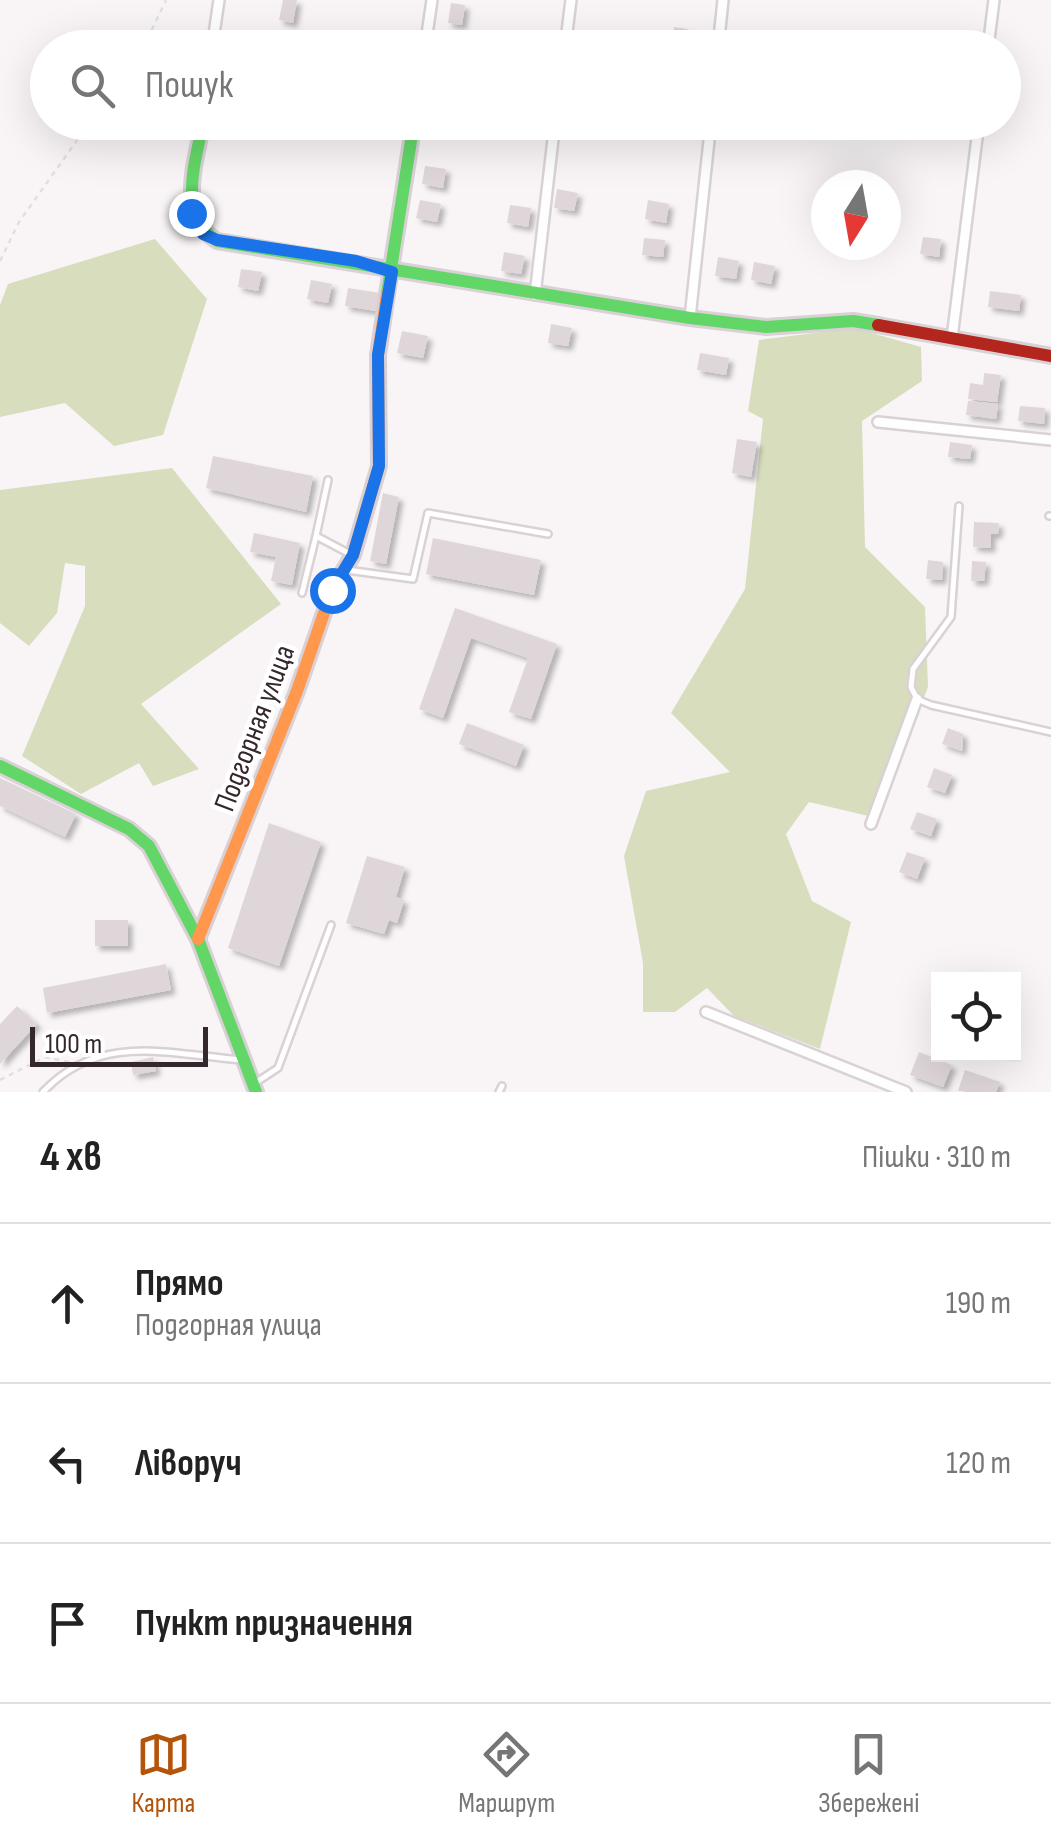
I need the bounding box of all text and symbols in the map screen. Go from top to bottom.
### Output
search box [30,30,1021,140]
icon: search [65,58,120,113]
text: Пошук [145,63,233,108]
north arrow [811,170,901,260]
route end [169,191,215,237]
route start [310,568,356,614]
street label: Подгорная улица [207,640,303,817]
map controls [931,972,1021,1062]
button: locate [931,972,1021,1062]
scale bar [30,1022,208,1066]
text: 100 m [45,1028,102,1061]
text: 4 хв [40,1132,102,1183]
text: Пішки · 310 m [862,1138,1011,1177]
text: Прямо [135,1261,224,1306]
icon: ahead [40,1276,95,1331]
text: 190 m [946,1284,1011,1323]
text: Подгорная улица [135,1306,322,1345]
icon: left [40,1436,95,1491]
text: Ліворуч [135,1441,242,1486]
text: 120 m [946,1444,1011,1483]
icon: arrive [40,1596,95,1651]
text: Пункт призначення [135,1601,413,1646]
tab: Карта [132,1727,195,1820]
tab: Маршрут [458,1727,555,1820]
tab: Збережені [818,1727,919,1820]

